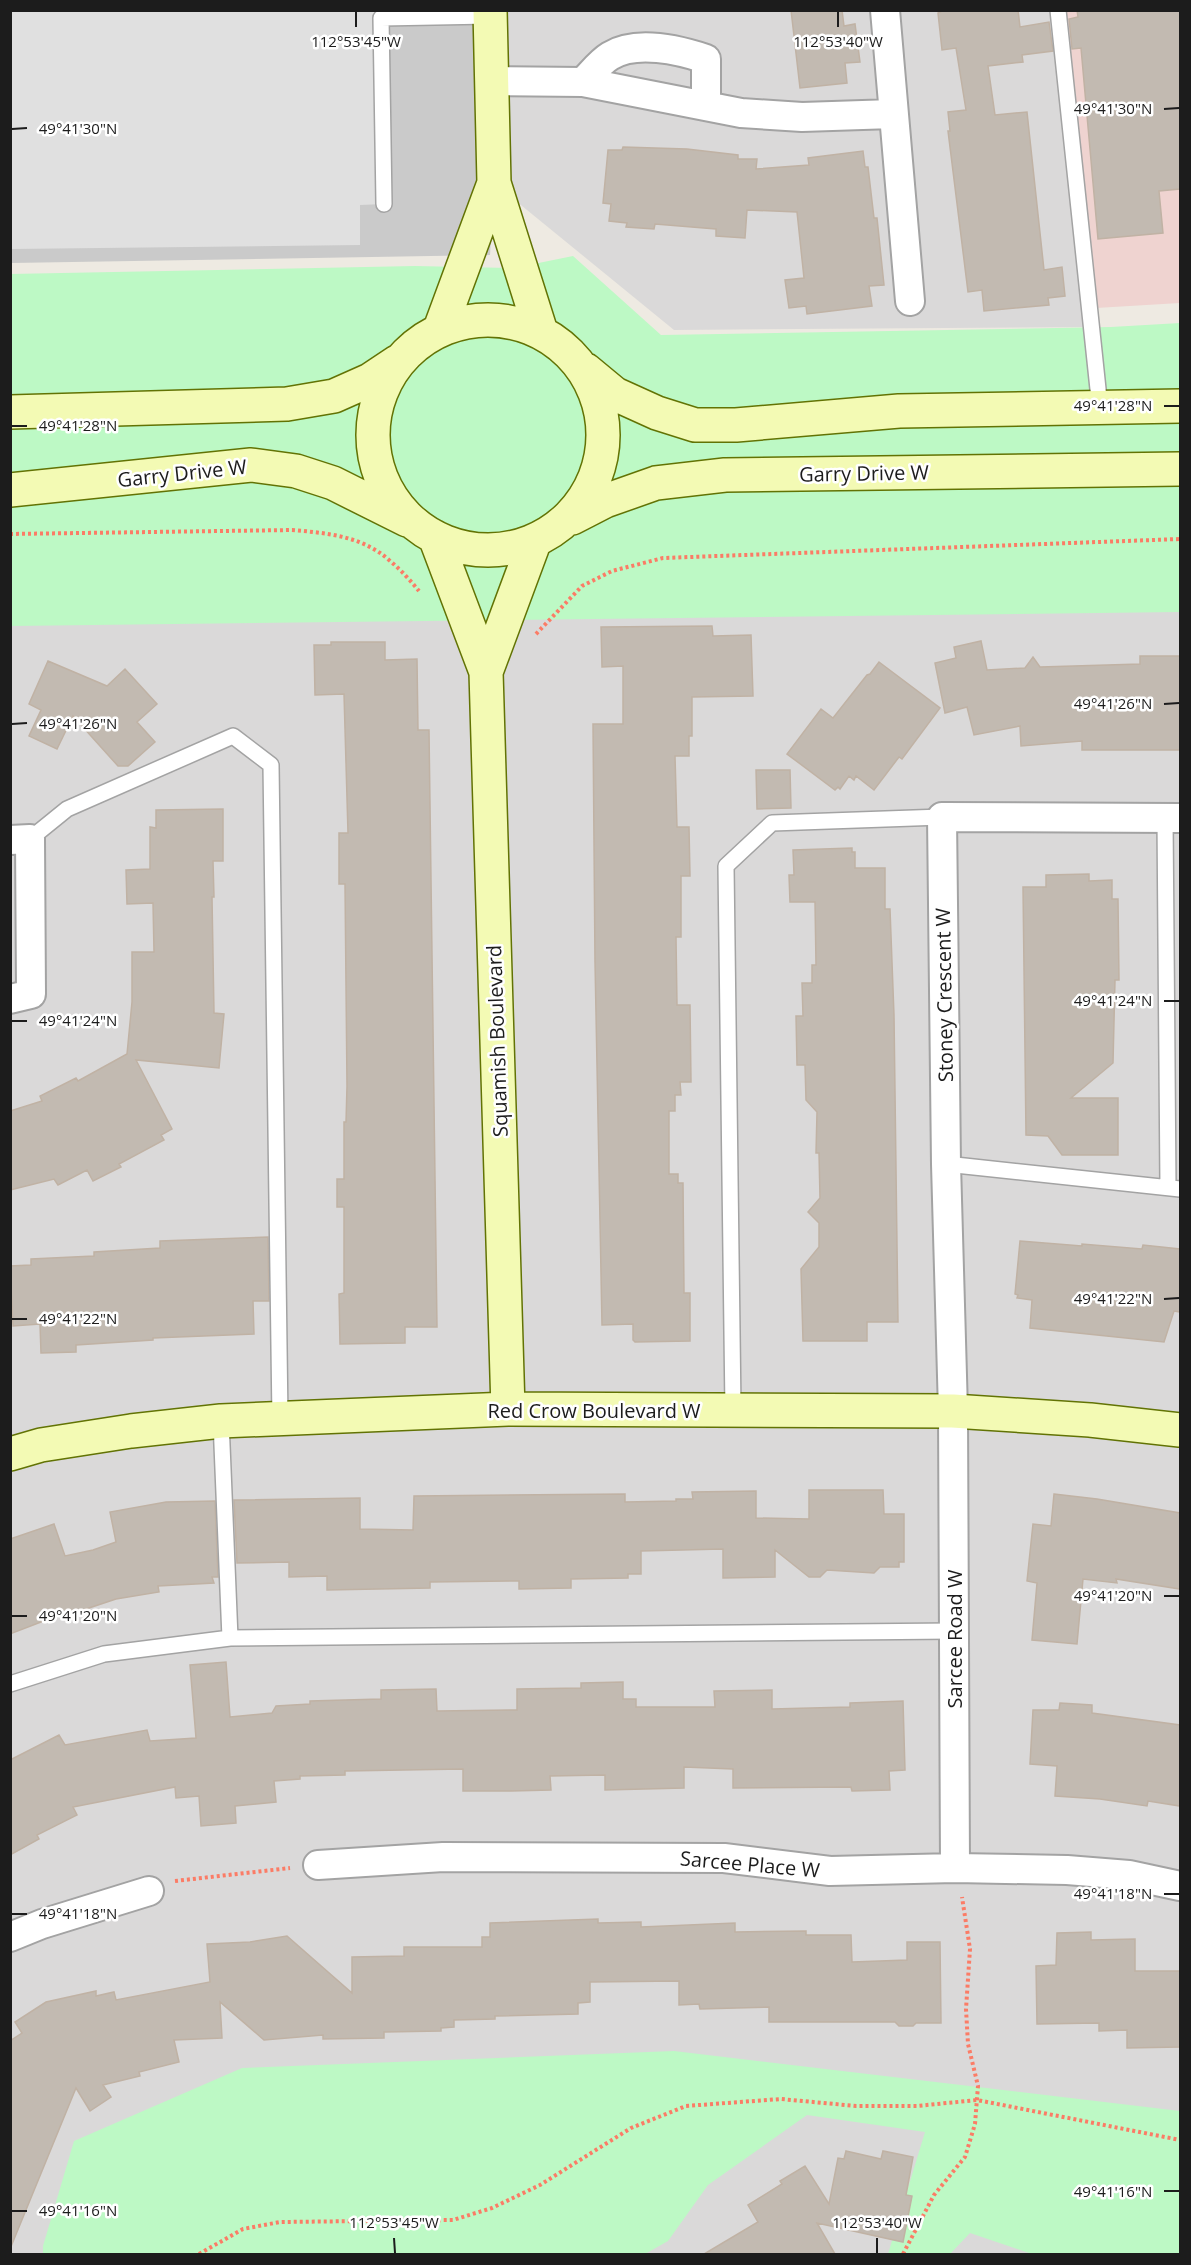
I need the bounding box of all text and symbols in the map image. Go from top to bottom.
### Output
text: 112°53'45"W [311,31,401,51]
text: 112°53'40"W [793,31,883,51]
text: 49°41'30"N [1074,98,1152,118]
text: 49°41'30"N [39,118,117,138]
text: 49°41'28"N [1074,395,1152,415]
text: 49°41'28"N [39,415,117,435]
street label: Garry Drive W [116,453,248,493]
street label: Garry Drive W [799,458,930,488]
text: 49°41'26"N [1074,693,1152,713]
text: 49°41'26"N [39,713,117,733]
street label: Stoney Crescent W [929,907,959,1082]
street label: Squamish Boulevard [480,945,514,1137]
text: 49°41'24"N [1074,990,1152,1010]
text: 49°41'24"N [39,1010,117,1030]
text: 49°41'22"N [1074,1288,1152,1308]
text: 49°41'22"N [39,1308,117,1328]
street label: Red Crow Boulevard W [487,1397,701,1424]
street label: Sarcee Road W [941,1569,968,1708]
text: 49°41'20"N [1074,1585,1152,1605]
text: 49°41'20"N [39,1605,117,1625]
street label: Sarcee Place W [679,1844,822,1884]
text: 49°41'18"N [1074,1883,1152,1903]
text: 49°41'18"N [39,1903,117,1923]
text: 49°41'16"N [1074,2181,1152,2201]
text: 49°41'16"N [39,2200,117,2220]
text: 112°53'45"W [349,2212,439,2232]
text: 112°53'40"W [832,2212,922,2232]

